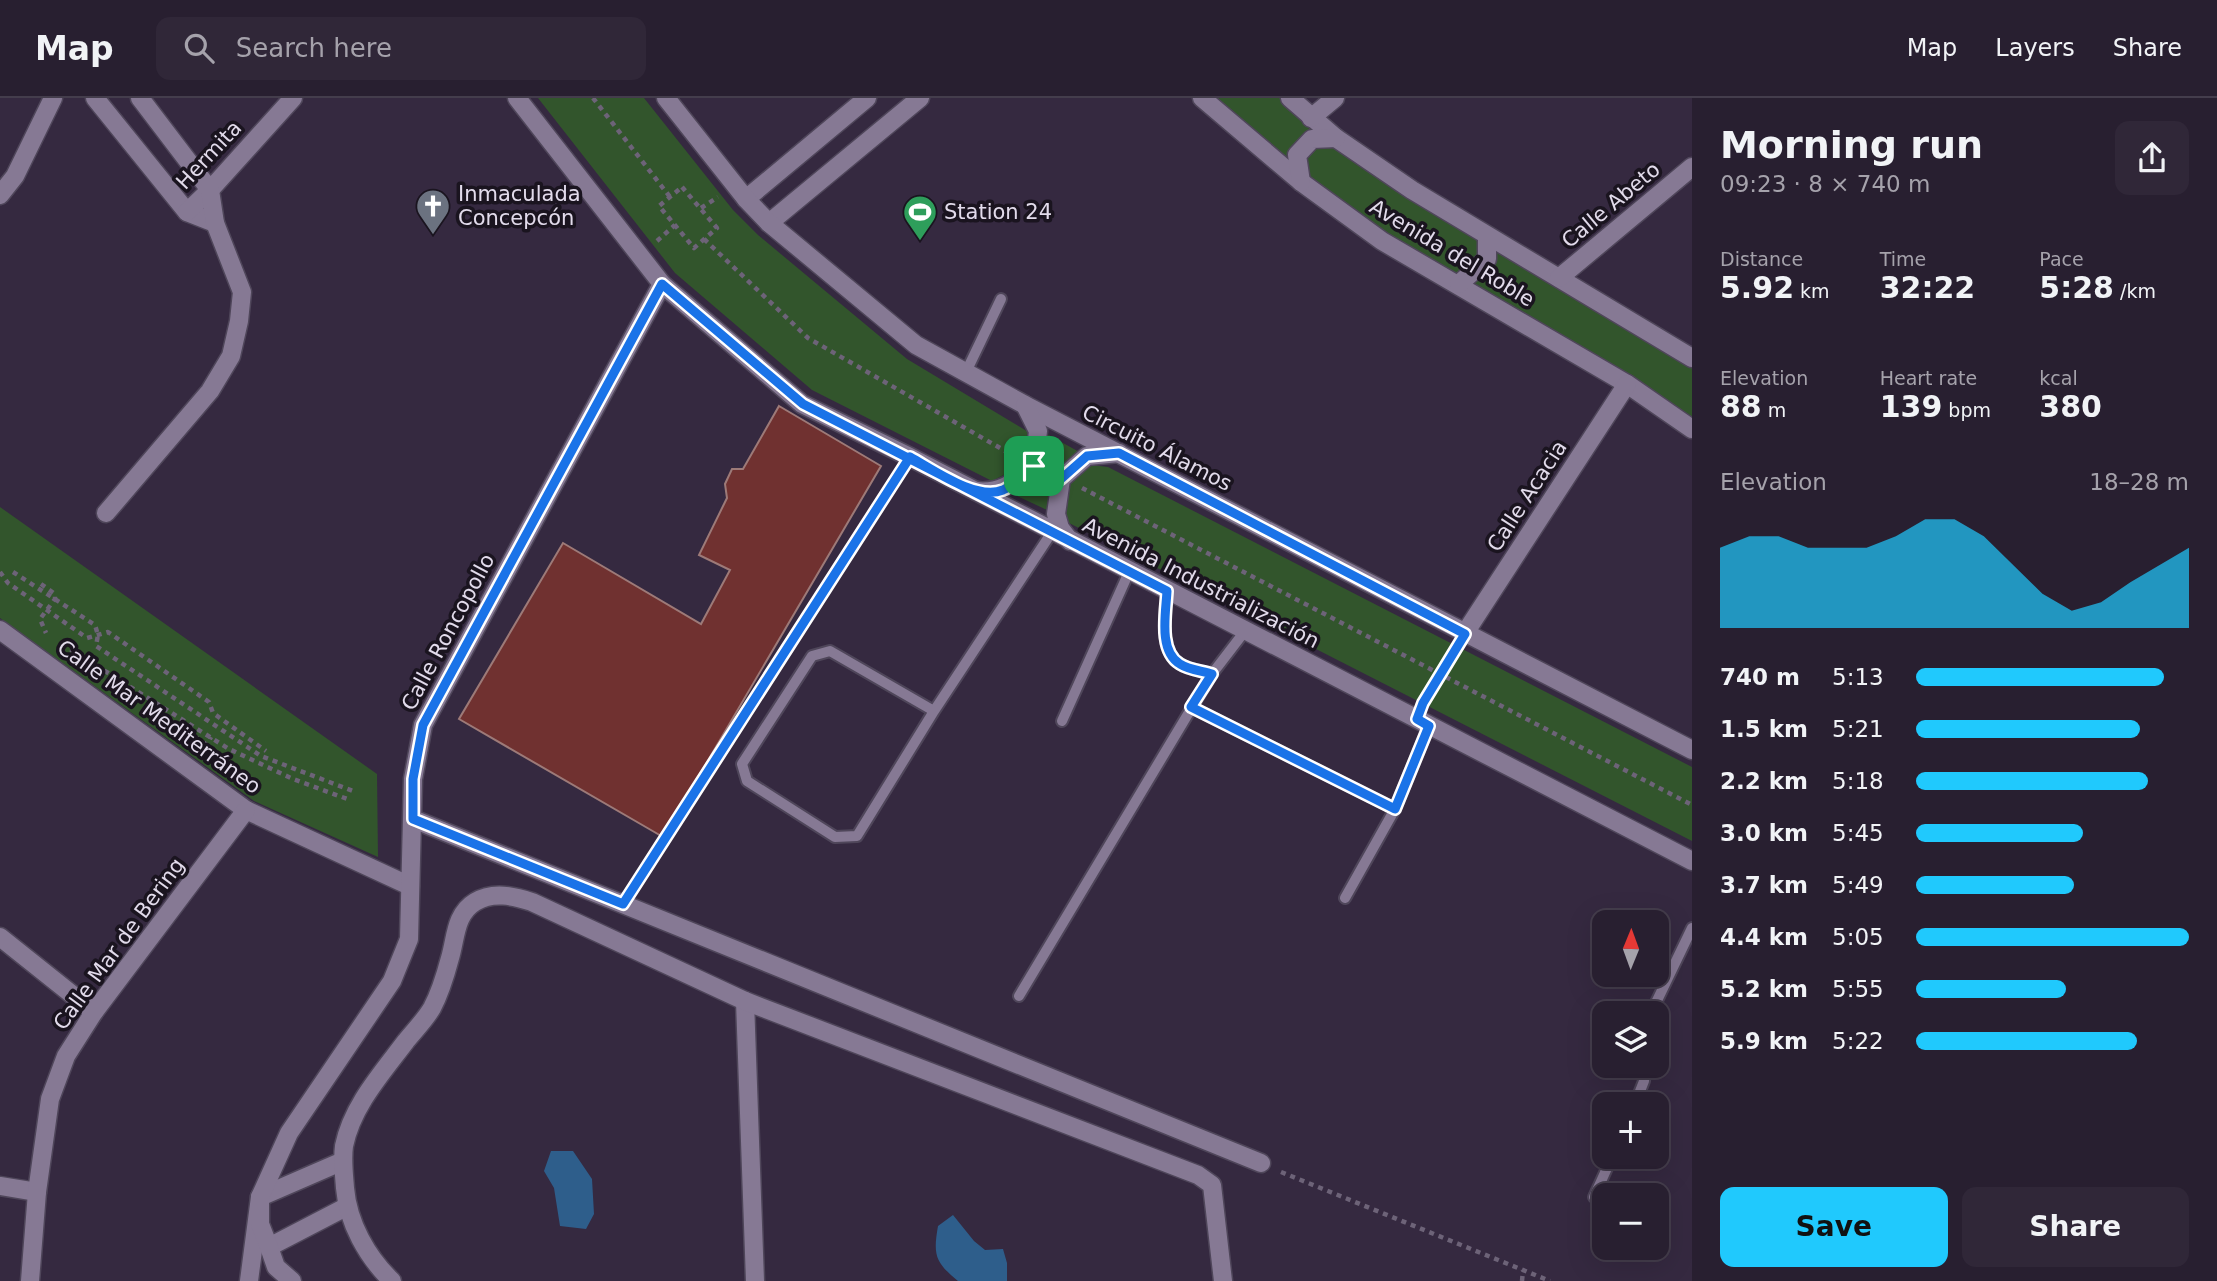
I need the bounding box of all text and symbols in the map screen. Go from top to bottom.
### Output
search box [156,17,646,80]
text: Map [35,29,114,68]
icon: search [180,29,218,67]
text: Search here [236,33,392,63]
text: Map [1907,34,1957,62]
text: Layers [1995,34,2075,62]
text: Share [2113,34,2182,62]
street label: Hermita [171,116,247,194]
button: share [2115,121,2189,195]
text: Morning run [1720,123,1983,167]
street label: Calle Abeto [1557,157,1665,253]
text: 09:23 · 8 × 740 m [1720,171,1930,197]
place label: Inmaculada Concepcón [458,182,581,230]
church icon: Inmaculada Concepcón [414,187,452,236]
sports icon: Station 24 [901,193,939,242]
street label: Avenida del Roble [1365,194,1539,312]
place label: Station 24 [944,200,1052,224]
text: Distance [1720,248,1803,270]
text: Time [1880,248,1926,270]
text: Pace [2039,248,2084,270]
text: 5.92 [1720,270,1794,305]
text: 32:22 [1880,270,1975,305]
text: 5:28 [2039,270,2114,305]
text: km [1794,280,1830,302]
text: /km [2114,280,2156,302]
text: Elevation [1720,367,1808,389]
text: Heart rate [1880,367,1977,389]
text: kcal [2039,367,2078,389]
text: 88 [1720,389,1762,424]
text: 139 [1880,389,1942,424]
text: 380 [2039,389,2102,424]
street label: Circuito Álamos [1078,399,1236,496]
text: m [1762,399,1786,421]
text: bpm [1942,399,1991,421]
pin [1004,436,1064,496]
street label: Calle Acacia [1482,436,1572,556]
icon: arrive [1015,447,1053,485]
text: Elevation [1720,469,1827,495]
text: 18–28 m [2089,469,2189,495]
street label: Avenida Industrialización [1079,513,1323,653]
street label: Calle Roncopollo [397,550,499,714]
street label: Calle Mar Mediterráneo [53,635,265,799]
text: 740 m [1720,664,1800,690]
text: 5:13 [1832,664,1884,690]
text: 1.5 km [1720,716,1808,742]
text: 5:21 [1832,716,1884,742]
text: 2.2 km [1720,768,1808,794]
text: 5:18 [1832,768,1884,794]
text: 3.0 km [1720,820,1808,846]
text: 5:45 [1832,820,1884,846]
street label: Calle Mar de Bering [49,853,189,1035]
text: 3.7 km [1720,872,1808,898]
text: 5:49 [1832,872,1884,898]
north arrow [1592,910,1670,987]
map controls [1592,910,1669,1260]
text: 4.4 km [1720,924,1808,950]
text: 5:05 [1832,924,1884,950]
text: 5.2 km [1720,976,1808,1002]
text: 5:55 [1832,976,1884,1002]
button: layers [1592,1001,1669,1078]
text: 5.9 km [1720,1028,1808,1054]
text: 5:22 [1832,1028,1884,1054]
button: + [1592,1092,1669,1169]
button: − [1592,1183,1669,1260]
button: Save [1720,1187,1948,1267]
button: Share [1962,1187,2189,1267]

